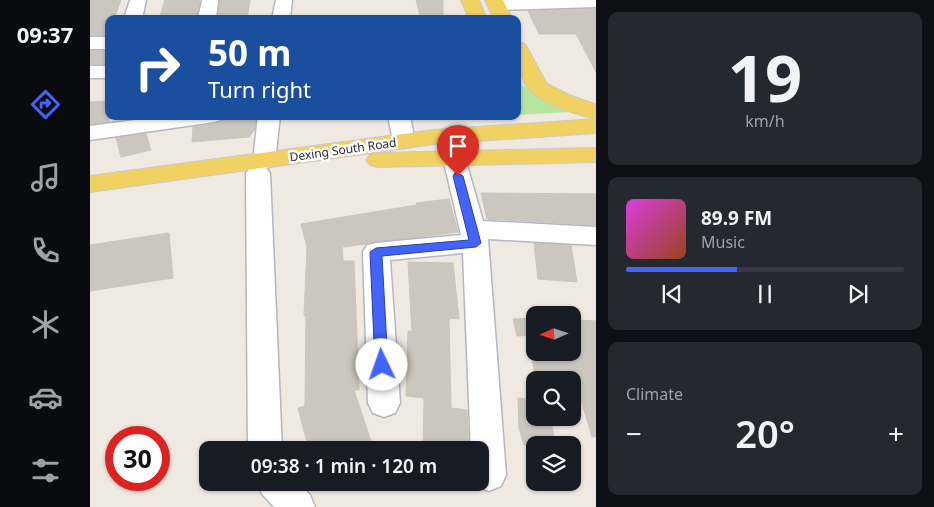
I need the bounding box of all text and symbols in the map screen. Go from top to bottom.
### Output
text: 09:37 [17,19,73,49]
text: 50 m [208,29,291,76]
text: 19 [728,33,802,121]
icon: right [125,35,190,100]
text: Turn right [208,74,311,104]
icon: directions [28,87,63,122]
text: km/h [745,110,785,132]
pin [437,125,479,176]
icon: arrive [444,132,472,160]
street label: Dexing South Road [288,134,397,165]
icon: music [28,160,63,195]
text: 89.9 FM [701,205,772,231]
text: Music [701,231,745,253]
icon: phone [28,233,63,268]
icon: previous [658,280,686,308]
icon: pause [751,280,779,308]
icon: next [844,280,872,308]
north arrow [526,306,581,361]
map controls [526,306,581,491]
icon: climate [28,307,63,342]
position arrow [355,338,407,390]
button: search [526,371,581,426]
icon: car [28,380,63,415]
text: Climate [626,383,683,405]
text: 20° [735,407,795,459]
text: − [626,414,642,452]
text: + [888,414,904,452]
speed limit sign: 30 [105,426,170,491]
button: layers [526,436,581,491]
icon: filters [28,453,63,488]
text: 09:38 · 1 min · 120 m [251,453,437,479]

